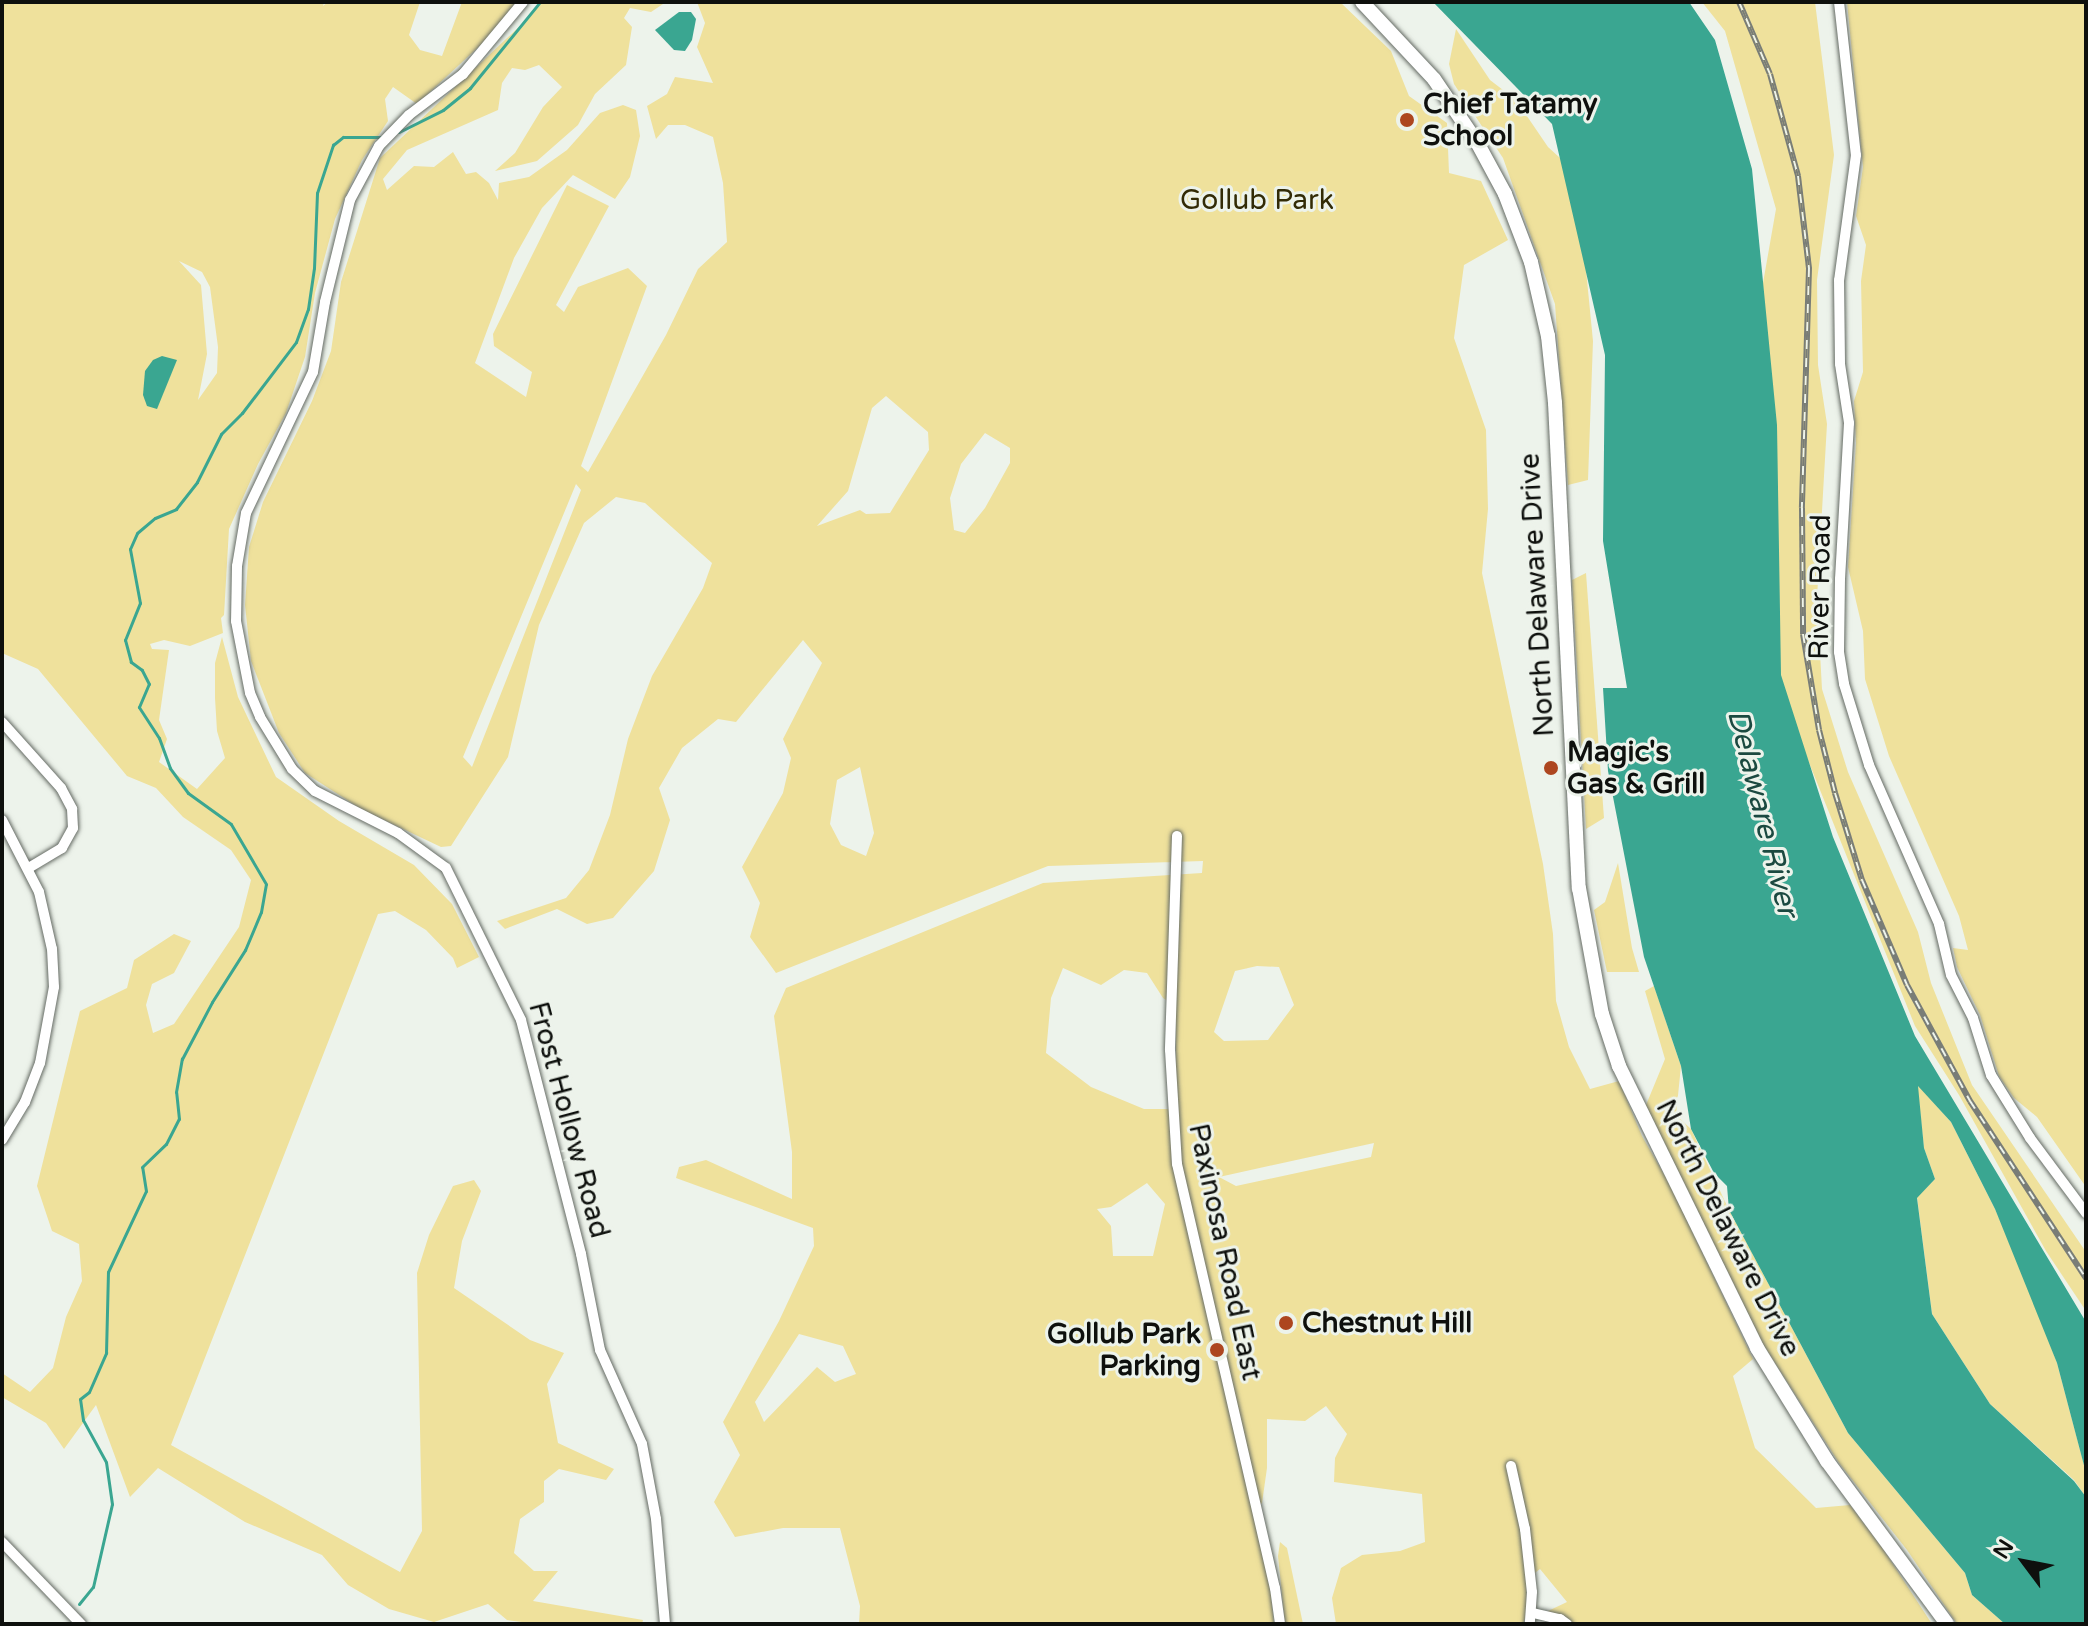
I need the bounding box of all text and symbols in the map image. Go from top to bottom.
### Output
place label: Chief Tatamy School [1423,87,1597,153]
marker: Chief Tatamy School [1398,111,1416,129]
park label: Gollub Park [1180,183,1334,217]
street label: North Delaware Drive [1513,452,1561,738]
street label: River Road [1802,514,1838,660]
water label: Delaware River [1719,706,1805,920]
place label: Magic's Gas & Grill [1567,735,1705,801]
marker: Magic's Gas & Grill [1542,759,1560,777]
street label: Frost Hollow Road [521,998,617,1242]
street label: North Delaware Drive [1649,1094,1807,1362]
street label: Paxinosa Road East [1181,1121,1269,1383]
place label: Chestnut Hill [1302,1306,1472,1340]
marker: Chestnut Hill [1277,1314,1295,1332]
place label: Gollub Park Parking [1047,1317,1201,1383]
marker: Gollub Park Parking [1208,1341,1226,1359]
north arrow [1984,1522,2064,1602]
text: N [1988,1535,2019,1564]

